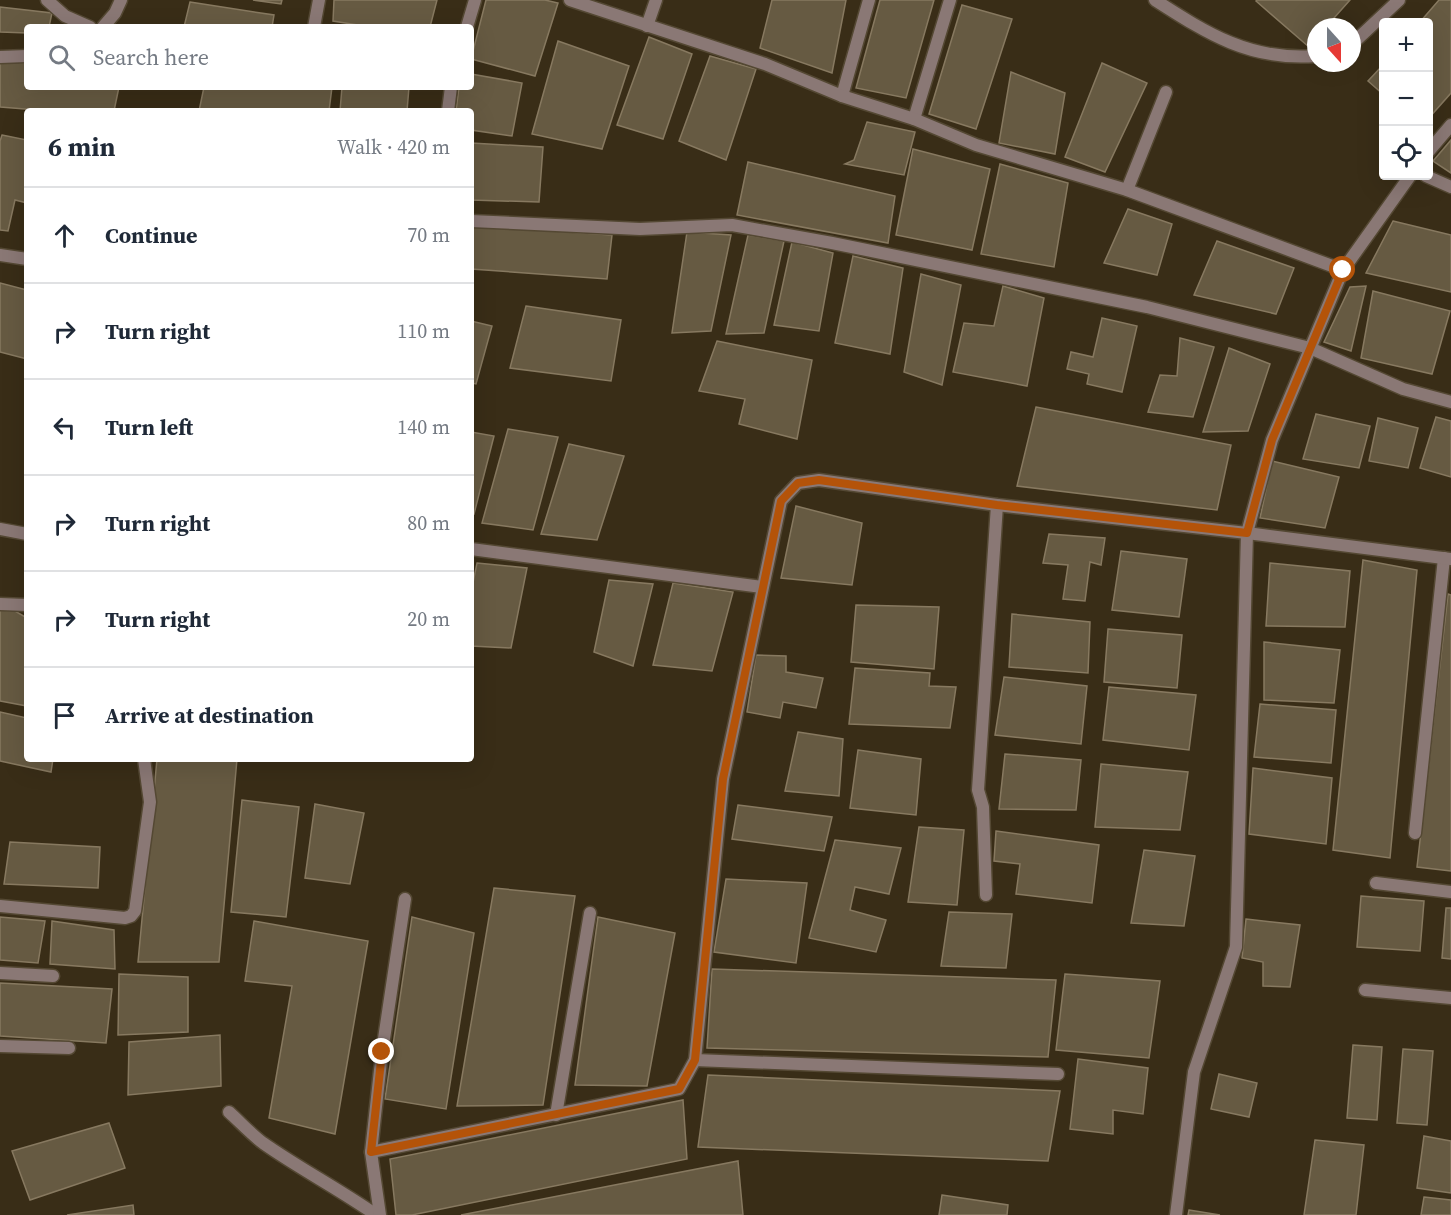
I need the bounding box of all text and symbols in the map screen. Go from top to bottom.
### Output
north arrow [1307,18,1361,72]
map controls [1379,18,1433,180]
button: + [1379,18,1433,72]
search box [24,24,474,90]
icon: search [45,41,78,74]
text: Search here [93,42,209,72]
button: − [1379,72,1433,126]
button: locate [1379,126,1433,180]
text: 6 min [48,129,115,165]
text: Walk · 420 m [337,133,450,161]
icon: ahead [48,219,81,252]
text: Continue [105,220,198,250]
text: 70 m [407,221,450,249]
route start [1329,256,1355,282]
icon: right [48,315,81,348]
text: Turn right [105,316,210,346]
text: 110 m [397,317,450,345]
icon: left [48,411,81,444]
text: Turn left [105,412,193,442]
text: 140 m [397,413,450,441]
icon: right [48,507,81,540]
text: Turn right [105,508,210,538]
text: 80 m [407,509,450,537]
icon: right [48,603,81,636]
text: Turn right [105,604,210,634]
text: 20 m [407,605,450,633]
icon: arrive [48,699,81,732]
text: Arrive at destination [105,700,314,730]
route end [368,1038,394,1064]

